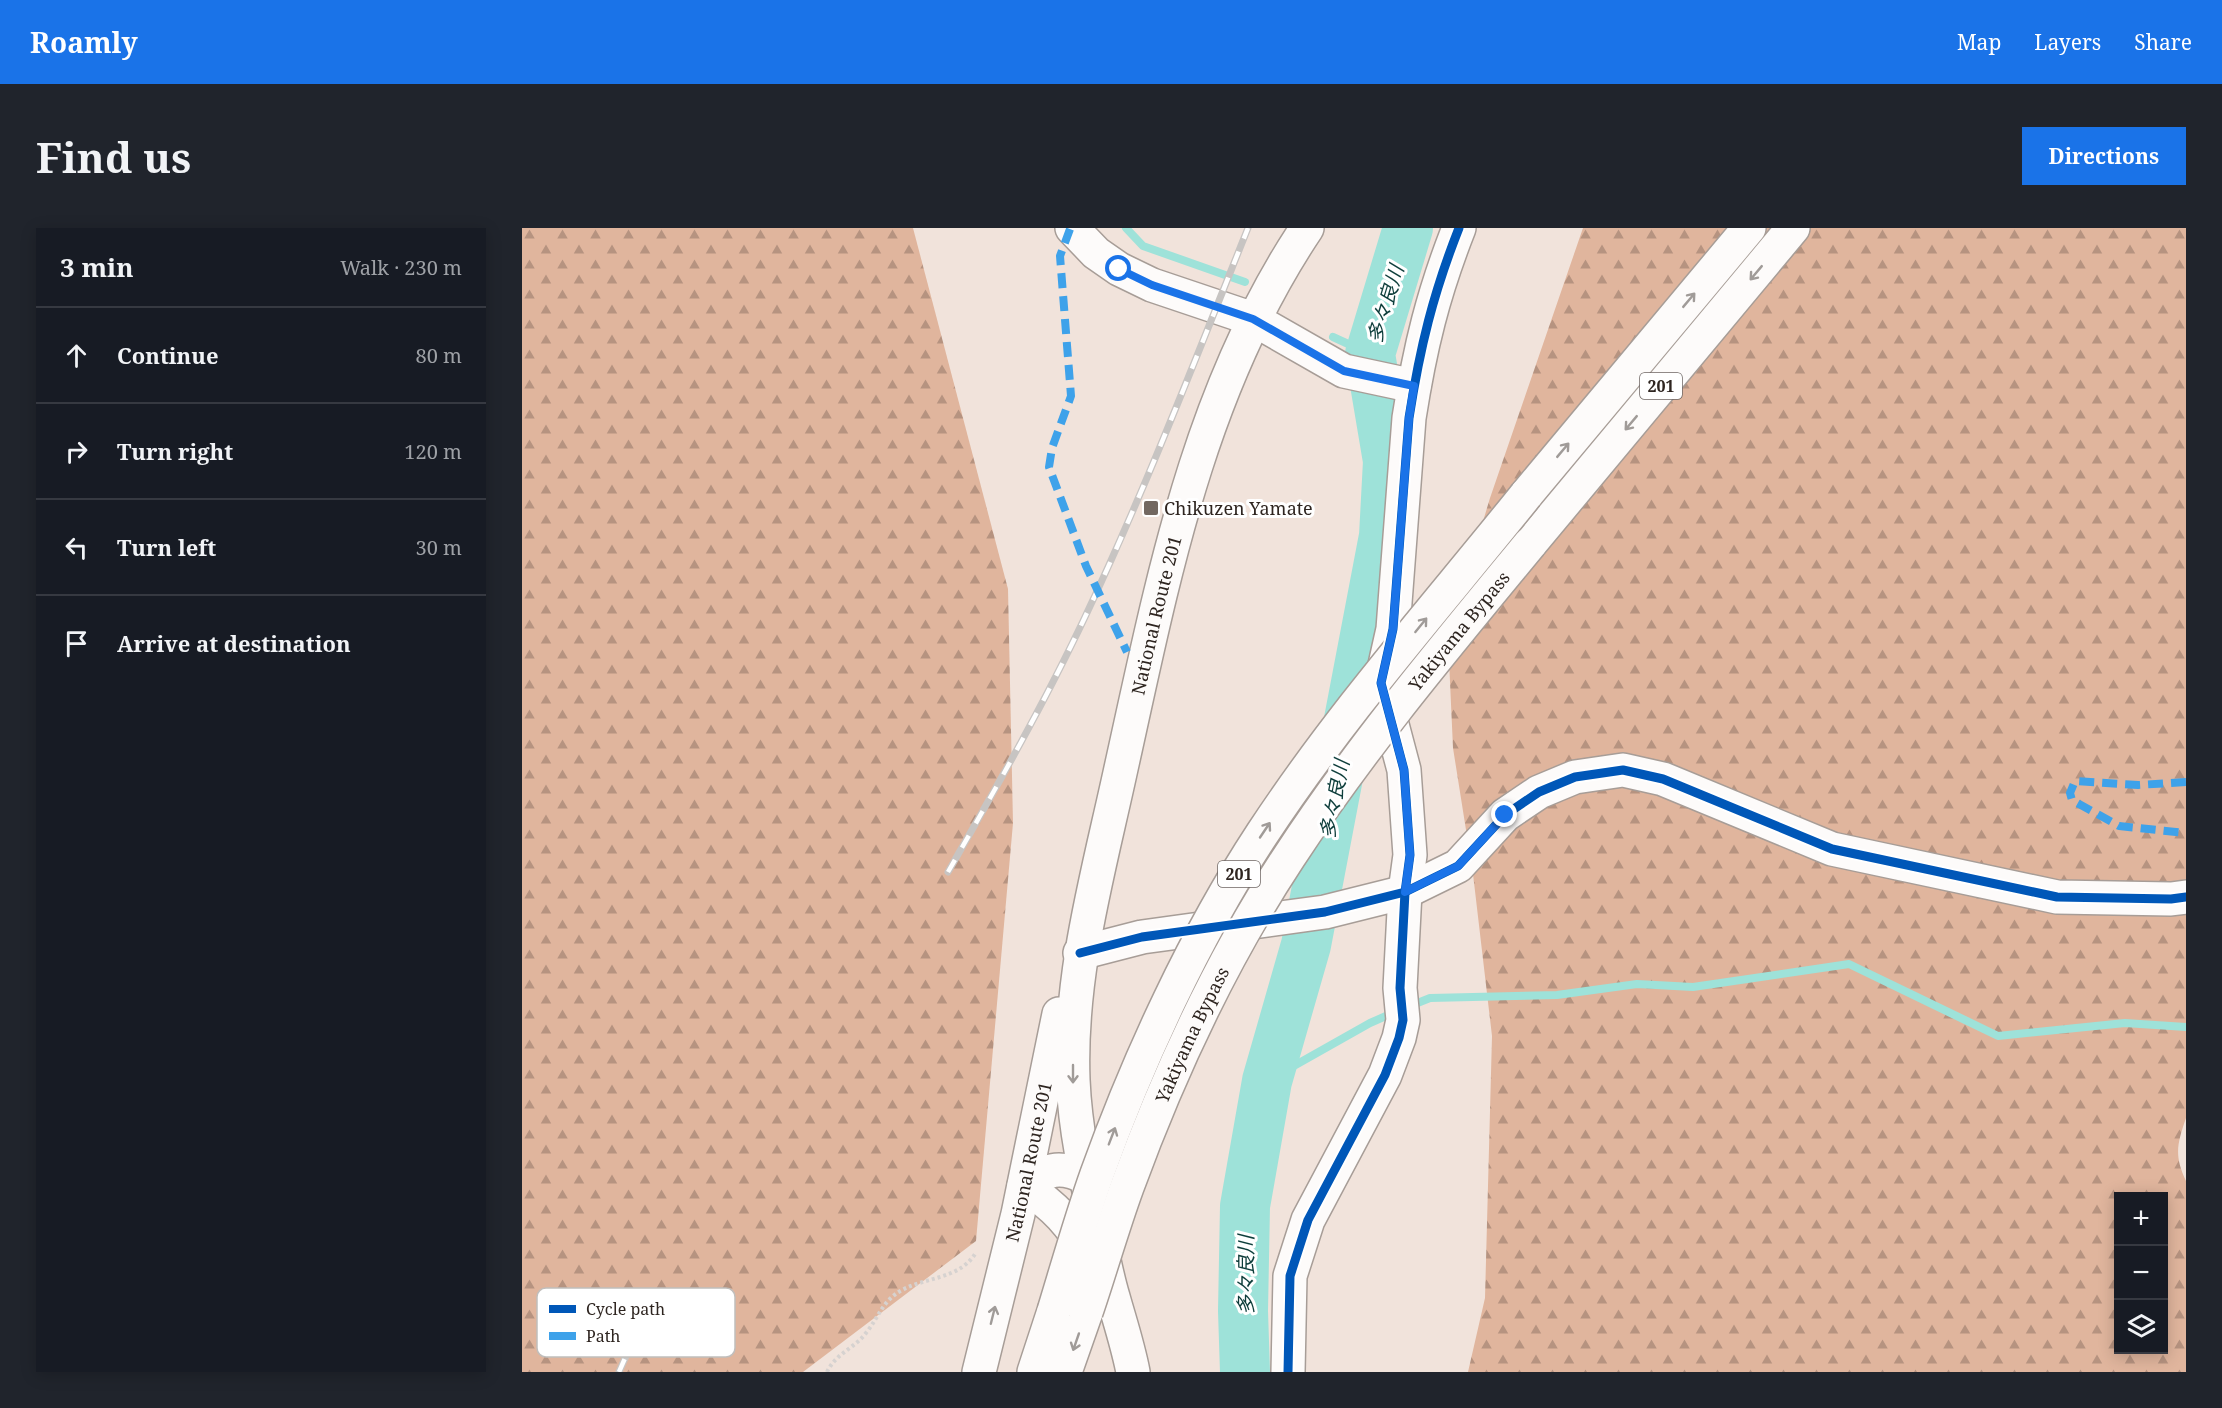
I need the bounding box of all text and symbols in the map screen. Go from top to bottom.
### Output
text: Roamly [30,23,138,61]
text: Map [1957,28,2001,56]
text: Layers [2034,28,2101,56]
text: Share [2134,28,2192,56]
button: Directions [2022,127,2186,185]
text: Find us [36,128,191,185]
text: 3 min [60,249,134,285]
text: Walk · 230 m [340,254,462,281]
route start [1105,255,1131,281]
water label: 多々良川 [1360,260,1410,346]
one-way arrow [1749,265,1762,281]
one-way arrow [1682,293,1695,309]
icon: ahead [60,339,93,372]
text: Continue [117,340,219,370]
text: 80 m [416,342,462,369]
road number: 201 [1640,373,1682,399]
one-way arrow [1624,415,1638,430]
icon: right [60,435,93,468]
text: Turn right [117,436,233,466]
text: 120 m [404,438,462,465]
one-way arrow [1557,442,1570,458]
place label: Chikuzen Yamate [1164,496,1313,520]
marker: Chikuzen Yamate [1142,499,1160,517]
icon: left [60,531,93,564]
text: Turn left [117,532,216,562]
street label: National Route 201 [1126,533,1187,697]
text: 30 m [416,534,462,561]
street label: Yakiyama Bypass [1402,566,1515,696]
one-way arrow [1415,618,1428,634]
icon: arrive [60,627,93,660]
text: Arrive at destination [117,628,351,658]
water label: 多々良川 [1313,755,1355,841]
route end [1491,801,1517,827]
one-way arrow [1259,822,1271,839]
road number: 201 [1218,861,1260,887]
street label: Yakiyama Bypass [1149,963,1234,1107]
one-way arrow [1067,1063,1079,1083]
street label: National Route 201 [1000,1080,1057,1244]
one-way arrow [1107,1127,1118,1145]
map controls [2114,1192,2168,1354]
button: + [2114,1192,2168,1246]
water label: 多々良川 [1232,1233,1259,1315]
button: − [2114,1246,2168,1300]
legend [537,1288,735,1357]
text: Cycle path [586,1298,665,1320]
button: layers [2114,1300,2168,1354]
one-way arrow [988,1306,1000,1325]
text: Path [586,1325,620,1347]
one-way arrow [1069,1332,1080,1351]

